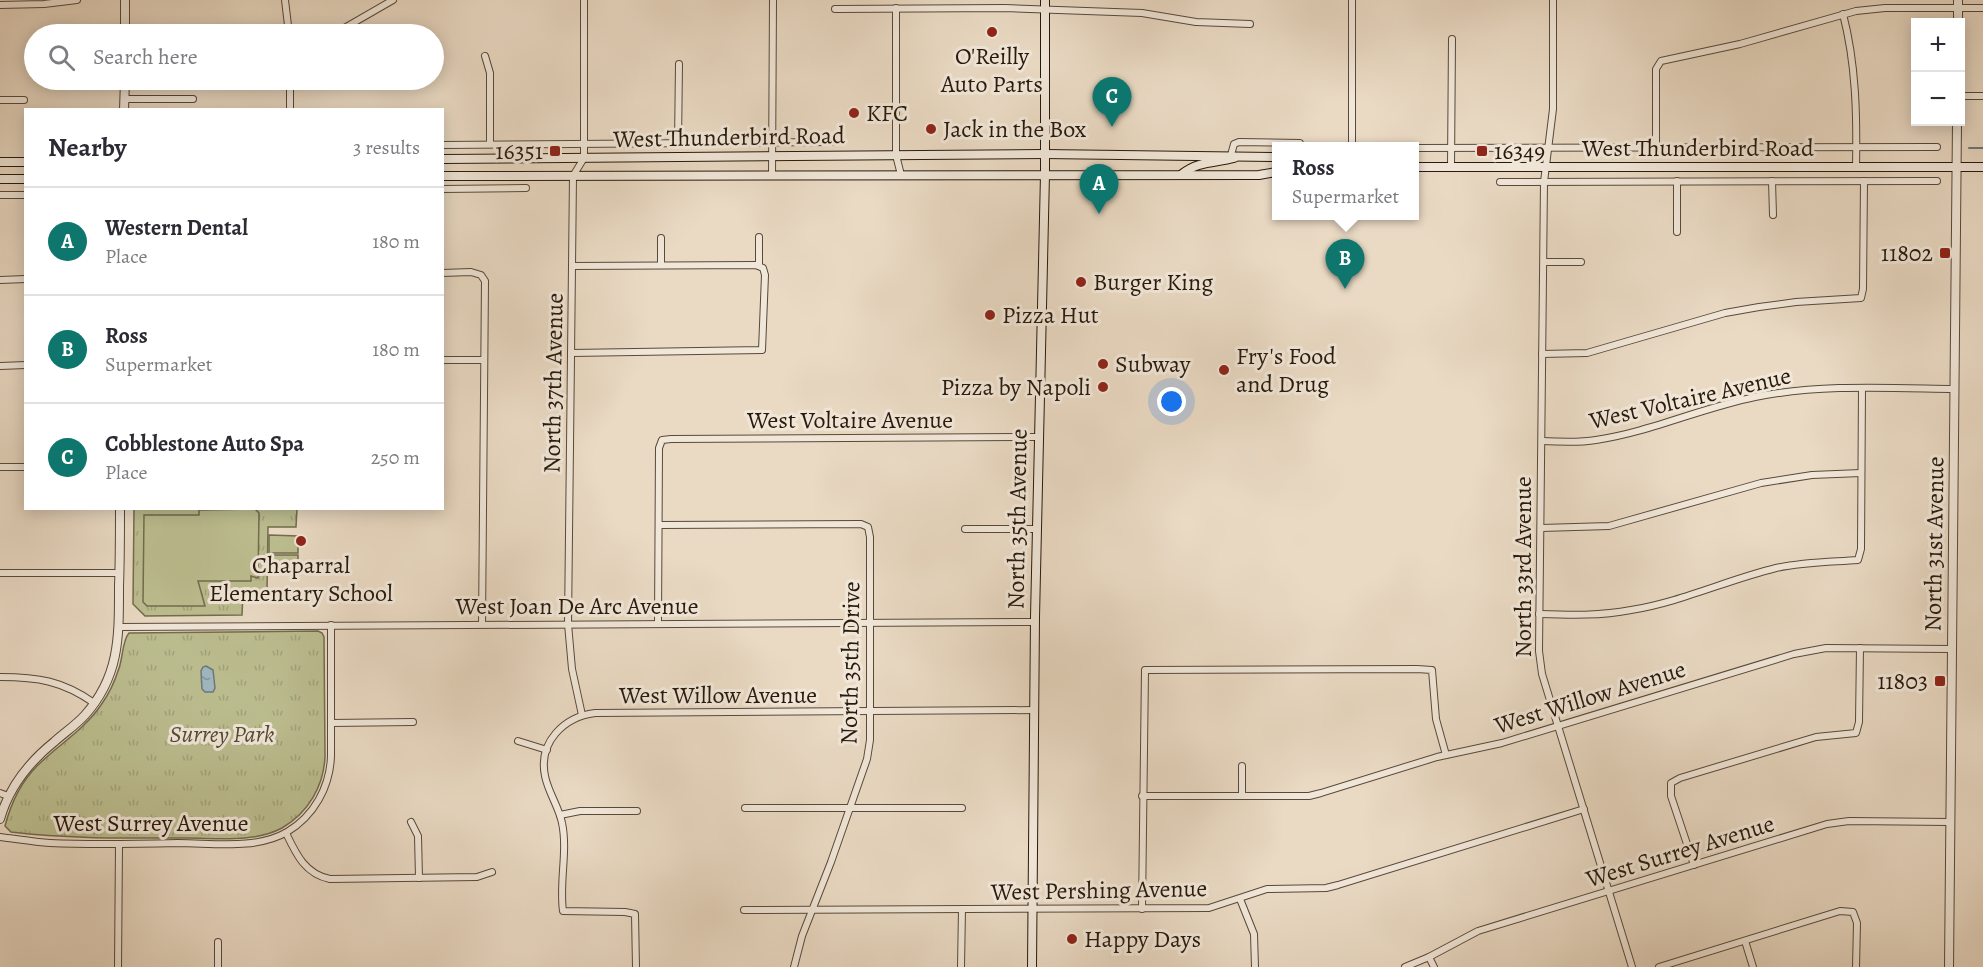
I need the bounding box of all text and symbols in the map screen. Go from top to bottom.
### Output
map controls [1911,18,1965,126]
button: + [1911,18,1965,72]
search box [24,24,444,90]
marker: O'Reilly Auto Parts [985,25,999,39]
place label: O'Reilly Auto Parts [940,40,1043,100]
icon: search [45,41,78,74]
text: Search here [93,42,198,72]
button: − [1911,72,1965,126]
pin: C [1092,78,1132,127]
place label: KFC [866,97,908,129]
marker: KFC [847,106,861,120]
place label: Jack in the Box [943,113,1087,145]
street label: West Thunderbird Road [612,119,845,155]
marker: Jack in the Box [924,122,938,136]
text: Nearby [48,130,127,165]
street label: West Thunderbird Road [1581,132,1814,164]
text: 3 results [353,134,420,161]
place label: 16351 [495,135,543,167]
place label: 16349 [1494,135,1545,167]
popup [1272,142,1419,220]
marker: 16351 [548,144,562,158]
marker: 16349 [1475,144,1489,158]
text: Ross [1292,153,1335,183]
pin: A [1080,164,1118,214]
text: Supermarket [1292,183,1399,210]
text: Western Dental [105,213,248,243]
text: A [61,228,74,255]
text: 180 m [372,228,420,255]
place label: 11802 [1881,237,1933,269]
pin: B [1326,240,1364,289]
text: Place [105,243,147,270]
marker: 11802 [1938,246,1952,260]
place label: Burger King [1093,266,1213,298]
marker: Burger King [1074,275,1088,289]
street label: North 37th Avenue [535,293,571,473]
place label: Pizza Hut [1002,299,1099,331]
marker: Pizza Hut [983,308,997,322]
text: Ross [105,321,148,351]
text: B [61,336,74,363]
text: 180 m [372,336,420,363]
place label: Fry's Food and Drug [1236,340,1336,400]
place label: Subway [1115,348,1191,380]
text: Supermarket [105,351,212,378]
marker: Subway [1096,357,1110,371]
street label: West Voltaire Avenue [1585,359,1794,437]
marker: Fry's Food and Drug [1217,363,1231,377]
place label: Pizza by Napoli [941,371,1091,403]
marker: Pizza by Napoli [1096,380,1110,394]
your location [1157,387,1186,416]
street label: West Voltaire Avenue [746,404,953,436]
street label: North 35th Avenue [999,428,1035,610]
text: Cobblestone Auto Spa [105,429,304,459]
text: C [61,444,74,471]
text: 250 m [371,444,420,471]
street label: North 31st Avenue [1916,456,1952,632]
text: Place [105,459,147,486]
street label: North 33rd Avenue [1507,476,1539,658]
marker: Chaparral Elementary School [294,534,308,548]
place label: Chaparral Elementary School [209,549,393,609]
street label: North 35th Drive [833,581,867,745]
street label: West Joan De Arc Avenue [455,590,698,622]
street label: West Willow Avenue [1490,653,1689,742]
place label: 11803 [1877,665,1928,697]
marker: 11803 [1933,674,1947,688]
street label: West Willow Avenue [618,679,817,711]
park label: Surrey Park [169,718,275,750]
street label: West Surrey Avenue [52,807,249,839]
street label: West Surrey Avenue [1581,807,1778,895]
street label: West Pershing Avenue [990,872,1207,908]
place label: Happy Days [1084,923,1201,955]
marker: Happy Days [1065,932,1079,946]

